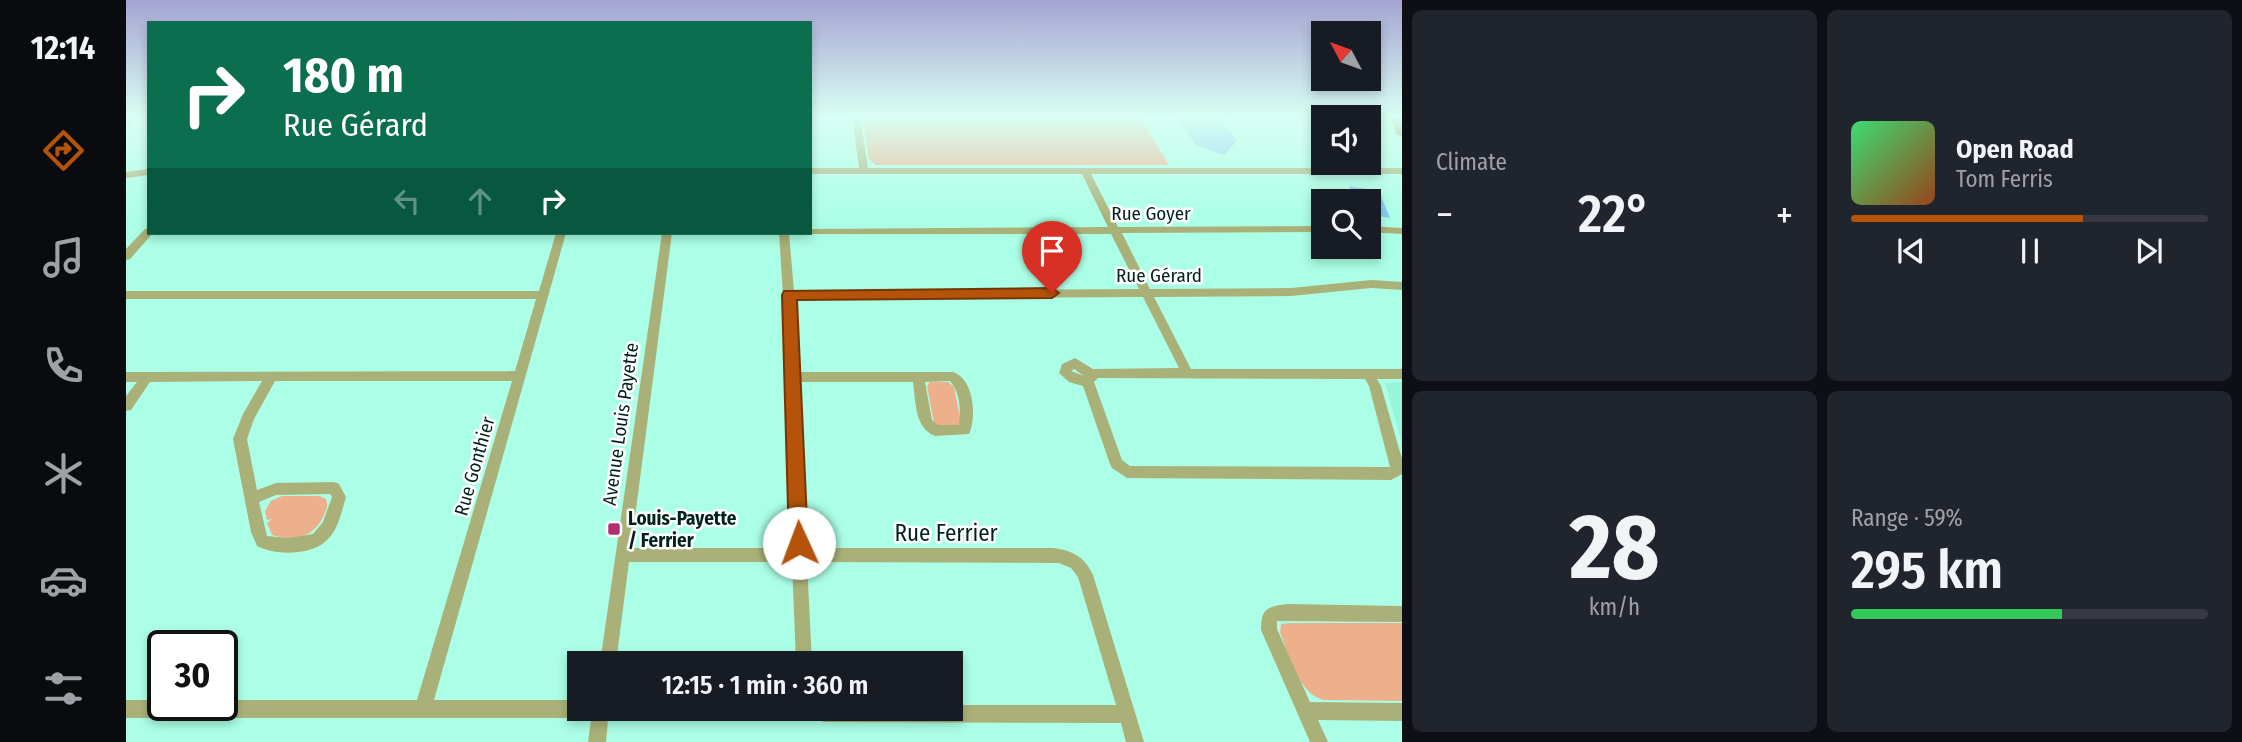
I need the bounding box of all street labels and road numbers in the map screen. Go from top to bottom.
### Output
street label: Rue Goyer [1111,202,1191,225]
street label: Rue Gérard [1116,264,1202,287]
street label: Avenue Louis Payette [598,341,643,507]
street label: Rue Gonthier [449,414,500,518]
street label: Rue Ferrier [894,519,998,547]

